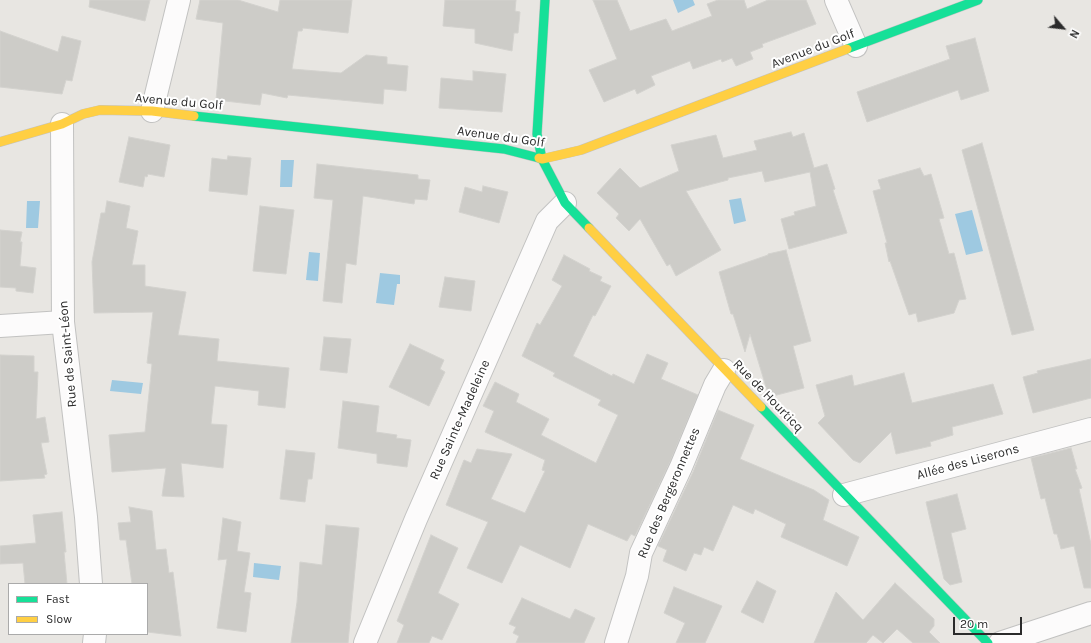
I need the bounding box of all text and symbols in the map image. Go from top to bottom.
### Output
north arrow [1043,8,1083,48]
street label: Avenue du Golf [769,26,857,72]
text: N [1066,27,1082,40]
street label: Avenue du Golf [134,90,224,114]
street label: Avenue du Golf [456,123,546,151]
street label: Rue de Saint-Léon [56,300,80,408]
street label: Rue de Hourticq [730,357,806,435]
street label: Rue Sainte-Madeleine [427,358,493,482]
street label: Rue des Bergeronnettes [634,425,704,561]
street label: Allée des Liserons [915,441,1021,483]
legend [8,583,148,635]
text: Fast [46,592,69,606]
scale bar [955,609,1024,635]
text: Slow [46,612,72,626]
text: 20 m [960,617,988,631]

